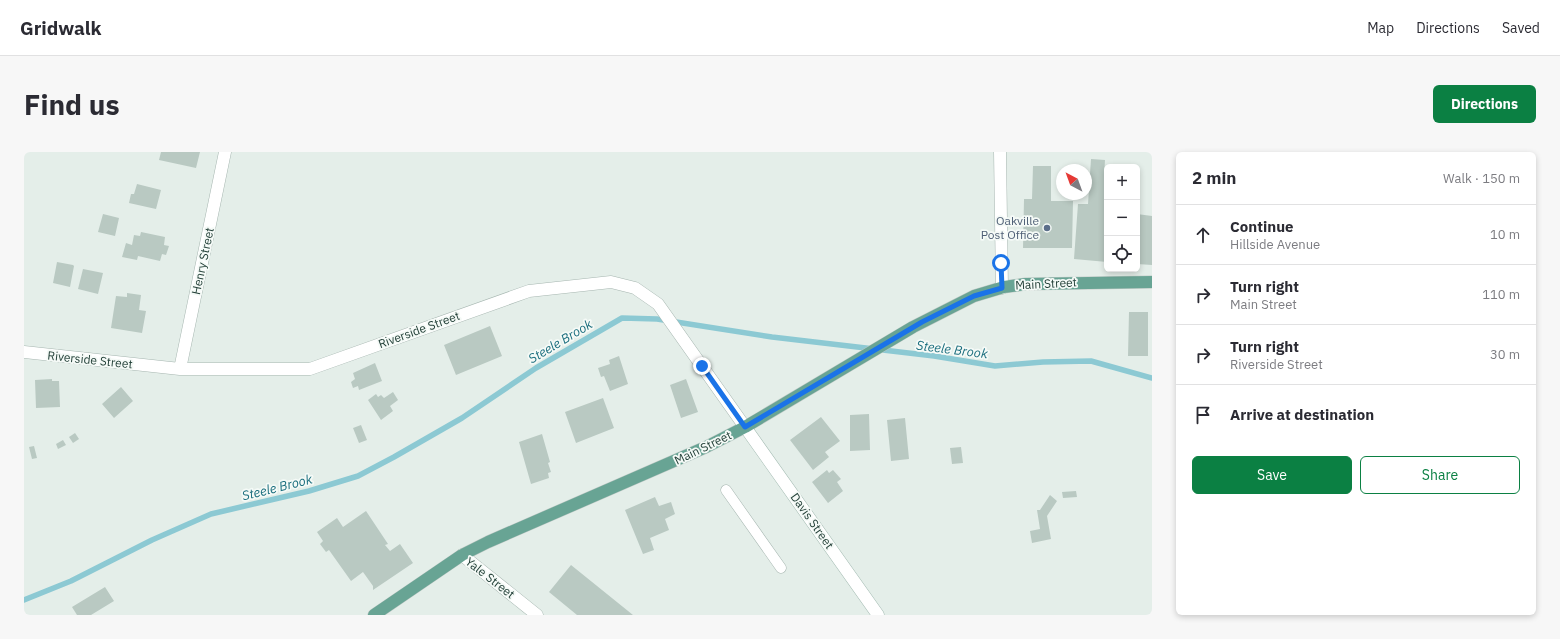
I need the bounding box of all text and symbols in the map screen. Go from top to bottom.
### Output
text: Gridwalk [20,16,102,40]
text: Map [1367,19,1394,37]
text: Directions [1416,19,1480,37]
text: Saved [1502,19,1540,37]
button: Directions [1433,85,1536,123]
text: Find us [24,86,120,123]
north arrow [1056,164,1092,200]
map controls [1104,164,1140,272]
button: + [1104,164,1140,200]
text: 2 min [1192,167,1236,189]
text: Walk · 150 m [1443,170,1520,187]
button: − [1104,200,1140,236]
place label: Oakville Post Office [981,213,1039,242]
text: Continue [1230,217,1294,236]
marker: Oakville Post Office [1042,223,1052,233]
icon: ahead [1192,224,1214,246]
street label: Henry Street [188,226,217,296]
text: 10 m [1490,226,1520,243]
button: locate [1104,236,1140,272]
text: Hillside Avenue [1230,236,1320,253]
route start [992,254,1010,272]
street label: Main Street [1015,274,1077,293]
text: Turn right [1230,277,1299,296]
icon: right [1192,284,1214,306]
text: 110 m [1482,286,1520,303]
text: Main Street [1230,296,1297,313]
street label: Riverside Street [376,308,462,351]
water label: Steele Brook [525,315,596,367]
water label: Steele Brook [915,337,989,362]
text: Turn right [1230,337,1299,356]
icon: right [1192,344,1214,366]
text: 30 m [1490,346,1520,363]
street label: Riverside Street [47,348,133,371]
text: Riverside Street [1230,356,1323,373]
route end [693,357,711,375]
icon: arrive [1192,404,1214,426]
text: Arrive at destination [1230,405,1374,424]
street label: Main Street [672,427,734,468]
button: Save [1192,456,1352,494]
button: Share [1360,456,1520,494]
water label: Steele Brook [240,470,314,504]
street label: Davis Street [788,490,837,552]
street label: Yale Street [463,554,518,602]

